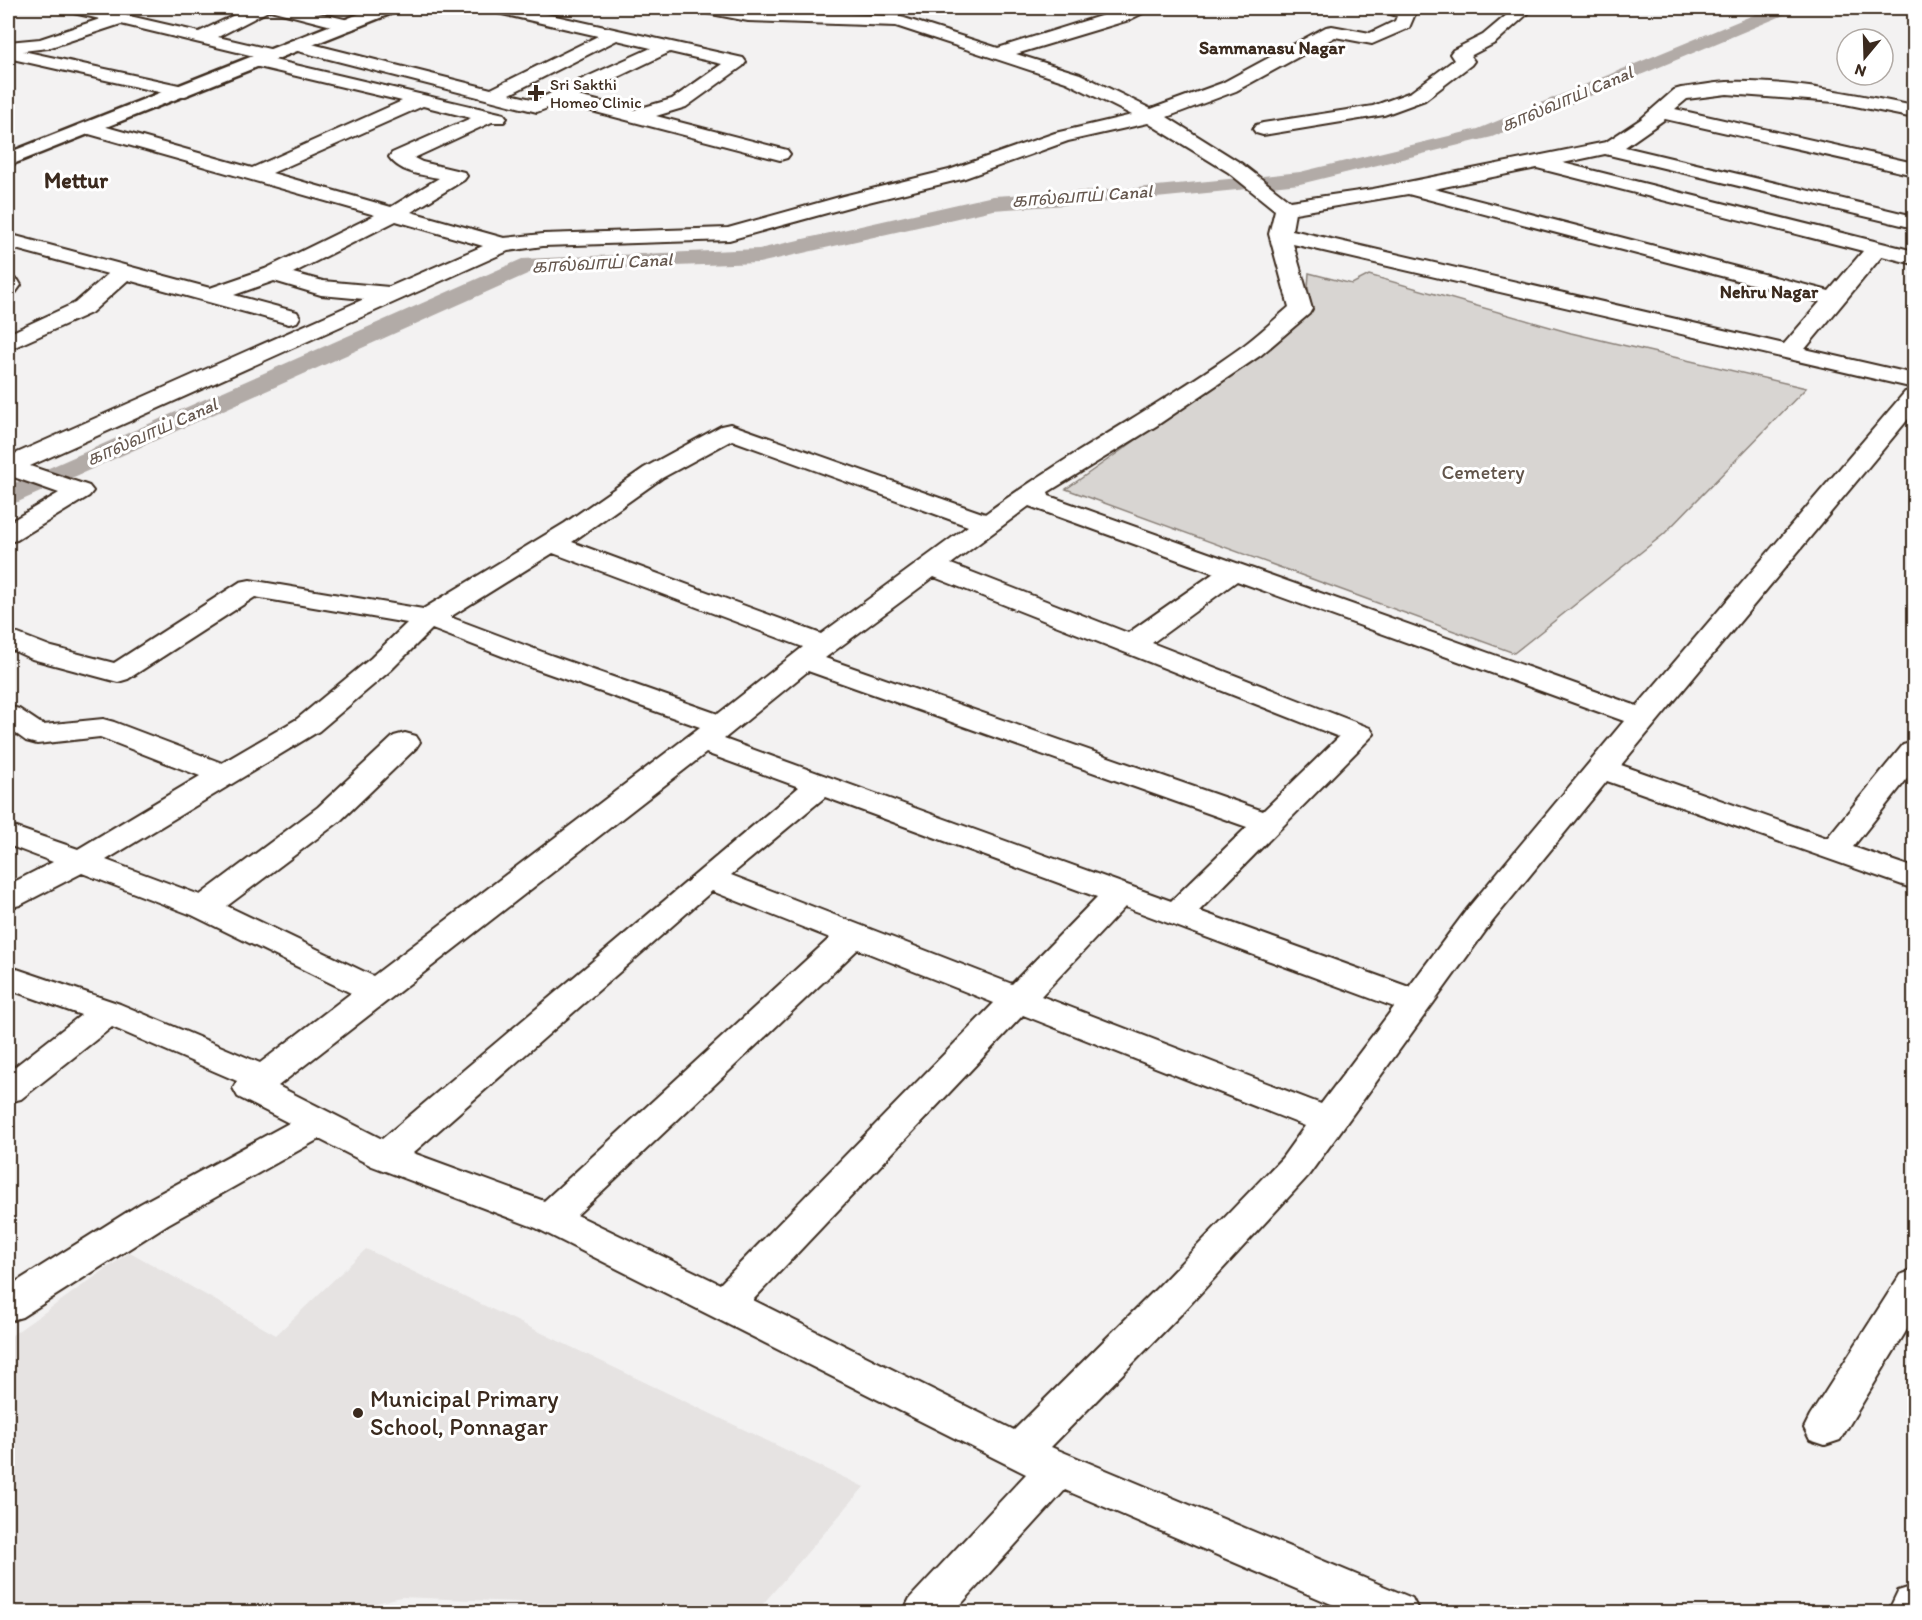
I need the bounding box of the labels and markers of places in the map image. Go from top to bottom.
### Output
place label: Sri Sakthi Homeo Clinic [550,75,642,112]
marker: Sri Sakthi Homeo Clinic [527,84,545,102]
place label: Municipal Primary School, Ponnagar [370,1384,559,1441]
marker: Municipal Primary School, Ponnagar [351,1406,365,1420]

